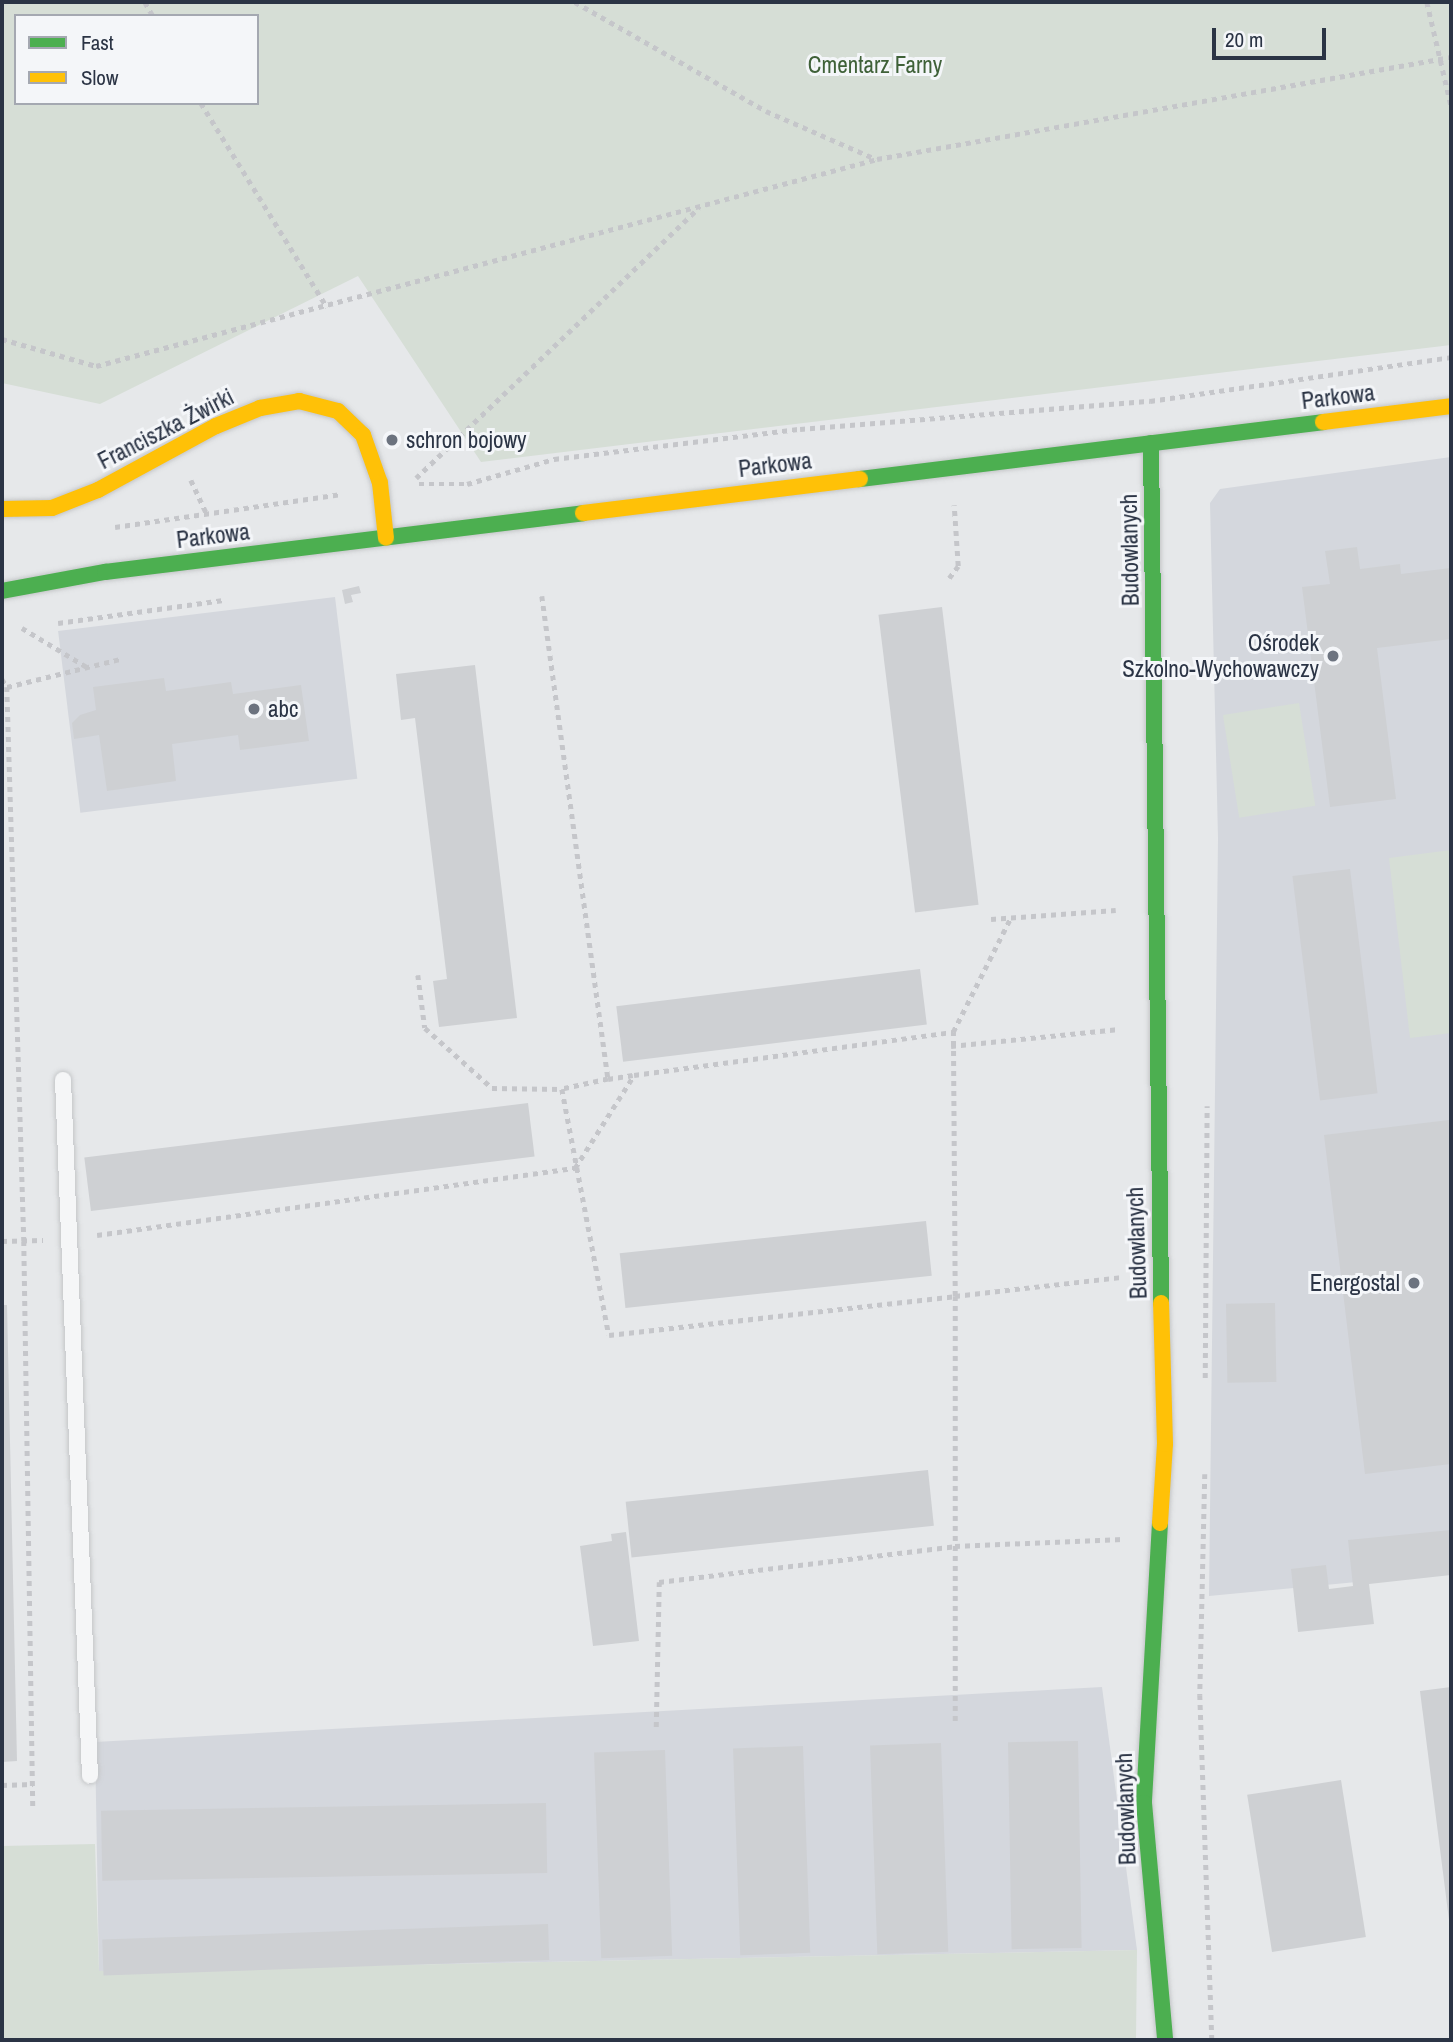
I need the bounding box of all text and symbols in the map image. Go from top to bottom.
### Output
legend [14,14,259,105]
scale bar [1215,14,1329,58]
text: 20 m [1225,25,1263,54]
text: Fast [81,28,114,57]
park label: Cmentarz Farny [808,51,942,79]
text: Slow [81,63,118,92]
street label: Parkowa [1300,379,1376,415]
street label: Franciszka Żwirki [93,383,239,475]
place label: schron bojowy [406,426,527,454]
marker: schron bojowy [384,432,400,448]
street label: Parkowa [737,447,813,483]
street label: Budowlanych [1115,494,1145,606]
street label: Parkowa [175,518,251,554]
place label: Ośrodek Szkolno-Wychowawczy [1122,629,1319,683]
marker: Ośrodek Szkolno-Wychowawczy [1325,648,1341,664]
place label: abc [268,695,298,723]
marker: abc [246,701,262,717]
street label: Budowlanych [1121,1186,1153,1300]
place label: Energostal [1310,1269,1400,1297]
marker: Energostal [1406,1275,1422,1291]
street label: Budowlanych [1110,1752,1142,1866]

